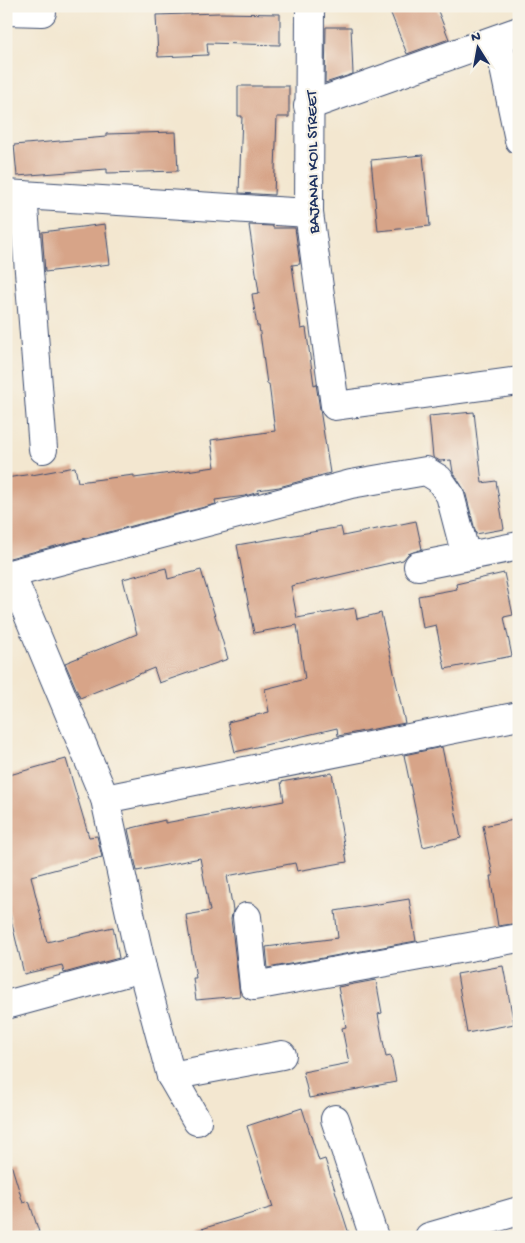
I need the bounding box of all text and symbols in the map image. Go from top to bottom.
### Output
north arrow [452,22,502,72]
text: N [470,28,482,47]
street label: BAJANAI KOIL STREET [304,89,325,235]

